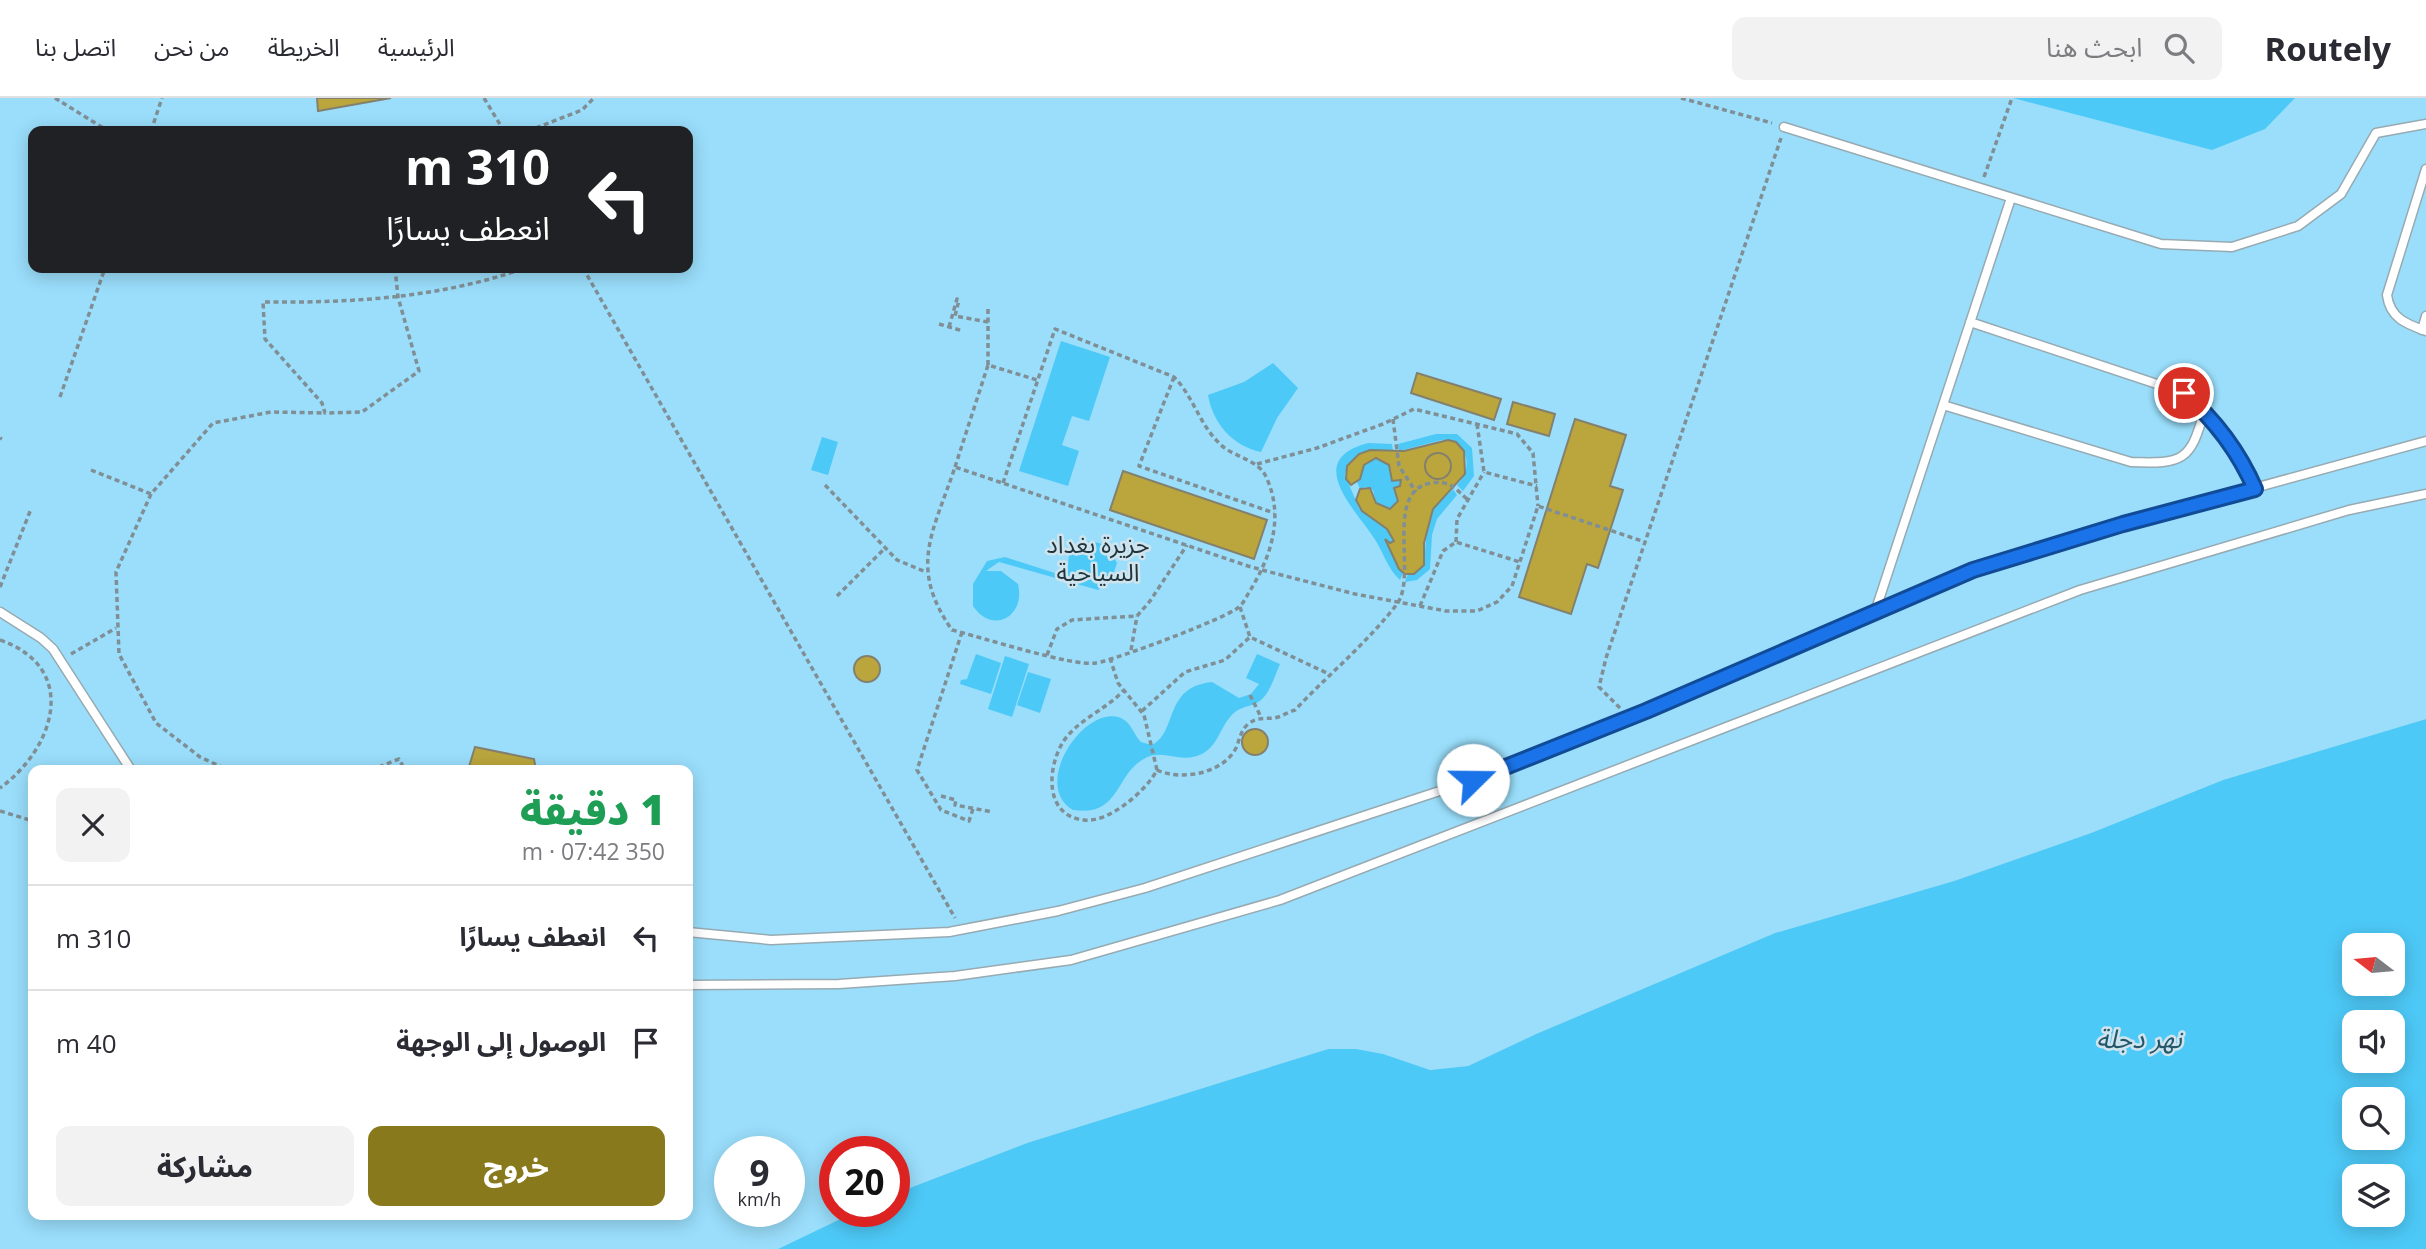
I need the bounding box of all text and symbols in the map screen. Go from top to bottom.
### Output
search box [1732,17,2222,80]
text: Routely [2264,26,2391,71]
text: ابحث هنا [2046,29,2142,65]
icon: search [2160,29,2198,67]
text: اتصل بنا [35,30,116,63]
text: من نحن [154,30,230,63]
text: الخريطة [268,30,340,63]
text: الرئيسية [378,30,455,63]
text: 310 m [405,133,550,199]
icon: left [574,154,665,245]
text: انعطف يسارًا [386,206,550,249]
pin [2154,363,2214,423]
icon: arrive [2165,374,2203,412]
park label: جزيرة بغداد السياحية [1046,527,1150,588]
position arrow [1436,743,1510,817]
text: 1 دقيقة [520,780,665,837]
button: close [56,788,130,862]
text: 350 m · 07:42 [522,835,665,867]
text: انعطف يسارًا [460,918,606,954]
icon: left [627,919,665,957]
text: 310 m [56,920,131,956]
north arrow [2342,933,2404,996]
map controls [2342,933,2405,1227]
button: sound [2342,1010,2405,1073]
water label: نهر دجلة [2096,1020,2184,1056]
text: الوصول إلى الوجهة [396,1023,606,1059]
icon: arrive [627,1024,665,1062]
text: 40 m [56,1025,117,1061]
button: search [2342,1087,2405,1150]
button: مشاركة [56,1126,354,1206]
button: خروج [368,1126,665,1206]
speed limit sign: 20 [819,1136,910,1227]
text: 9 [749,1149,770,1196]
button: layers [2342,1164,2405,1227]
text: km/h [738,1187,781,1211]

